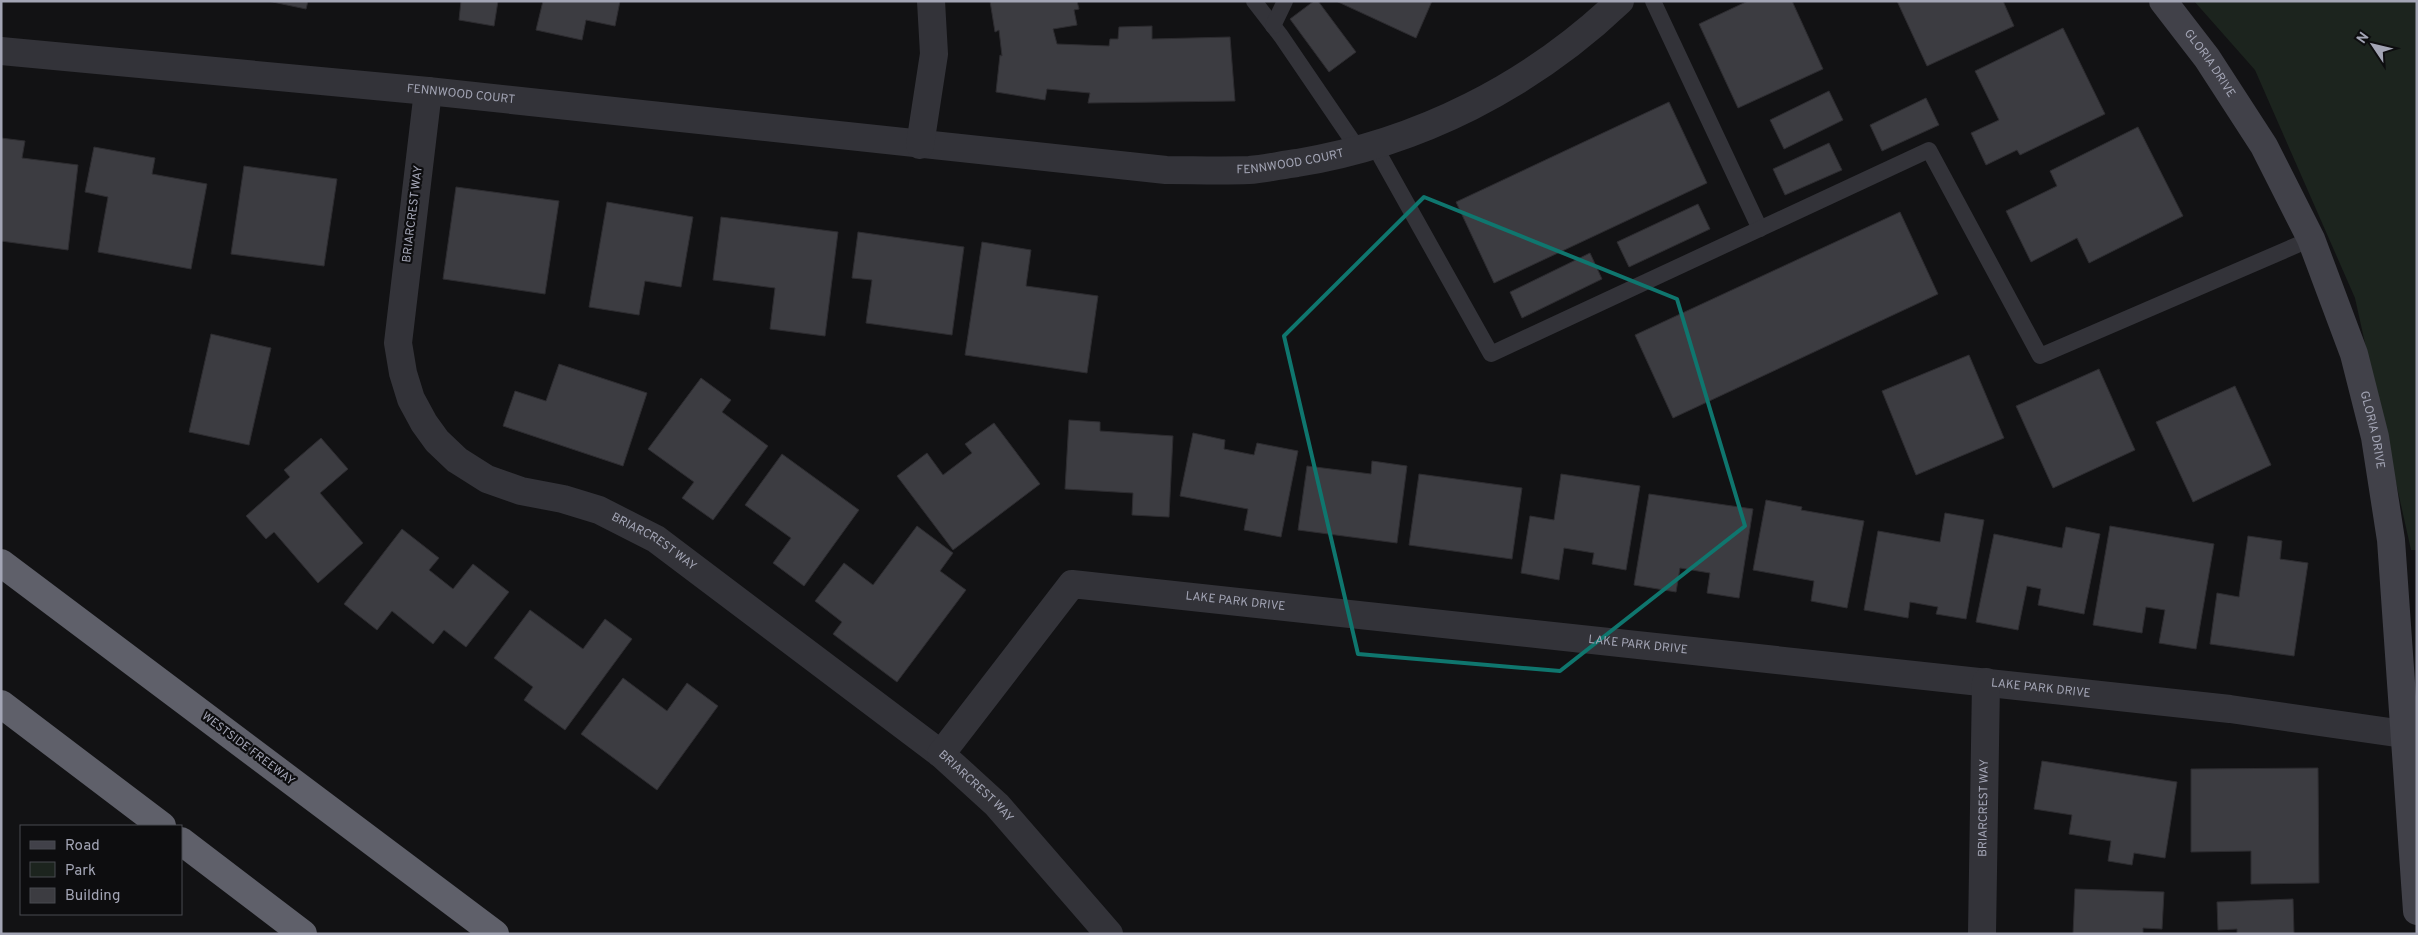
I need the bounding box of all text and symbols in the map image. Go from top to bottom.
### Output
north arrow [2348,20,2398,70]
street label: GLORIA DRIVE [2180,26,2239,101]
text: N [2354,29,2373,47]
street label: FENNWOOD COURT [406,81,516,108]
street label: FENNWOOD COURT [1236,146,1346,178]
street label: BRIARCREST WAY [399,164,427,264]
street label: GLORIA DRIVE [2356,389,2388,470]
street label: BRIARCREST WAY [608,509,700,575]
street label: LAKE PARK DRIVE [1185,588,1286,615]
street label: LAKE PARK DRIVE [1587,632,1689,658]
street label: LAKE PARK DRIVE [1990,675,2091,702]
street label: WESTSIDE FREEWAY [198,709,298,789]
street label: BRIARCREST WAY [935,747,1017,826]
street label: BRIARCREST WAY [1975,759,1993,857]
legend [20,825,182,915]
text: Road [65,837,100,856]
text: Park [65,862,96,881]
text: Building [65,887,120,906]

